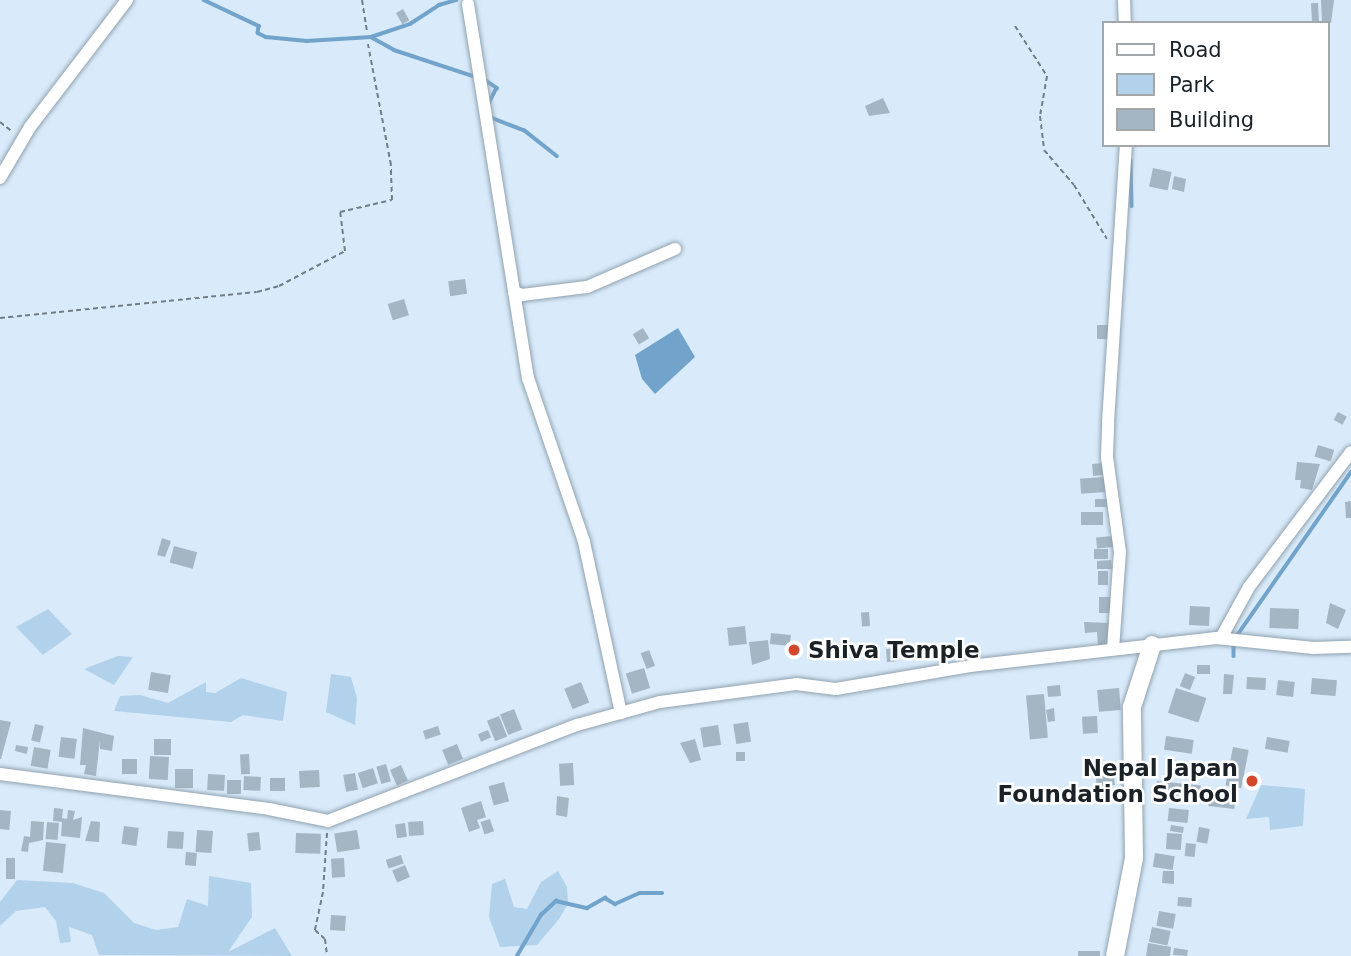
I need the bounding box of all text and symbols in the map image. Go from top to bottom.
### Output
legend [1102,21,1330,147]
text: Road [1169,38,1222,62]
text: Park [1169,73,1214,97]
text: Building [1169,108,1254,132]
place label: Shiva Temple [808,636,979,664]
marker: Shiva Temple [786,642,802,658]
place label: Nepal Japan Foundation School [998,754,1238,808]
marker: Nepal Japan Foundation School [1244,773,1260,789]

